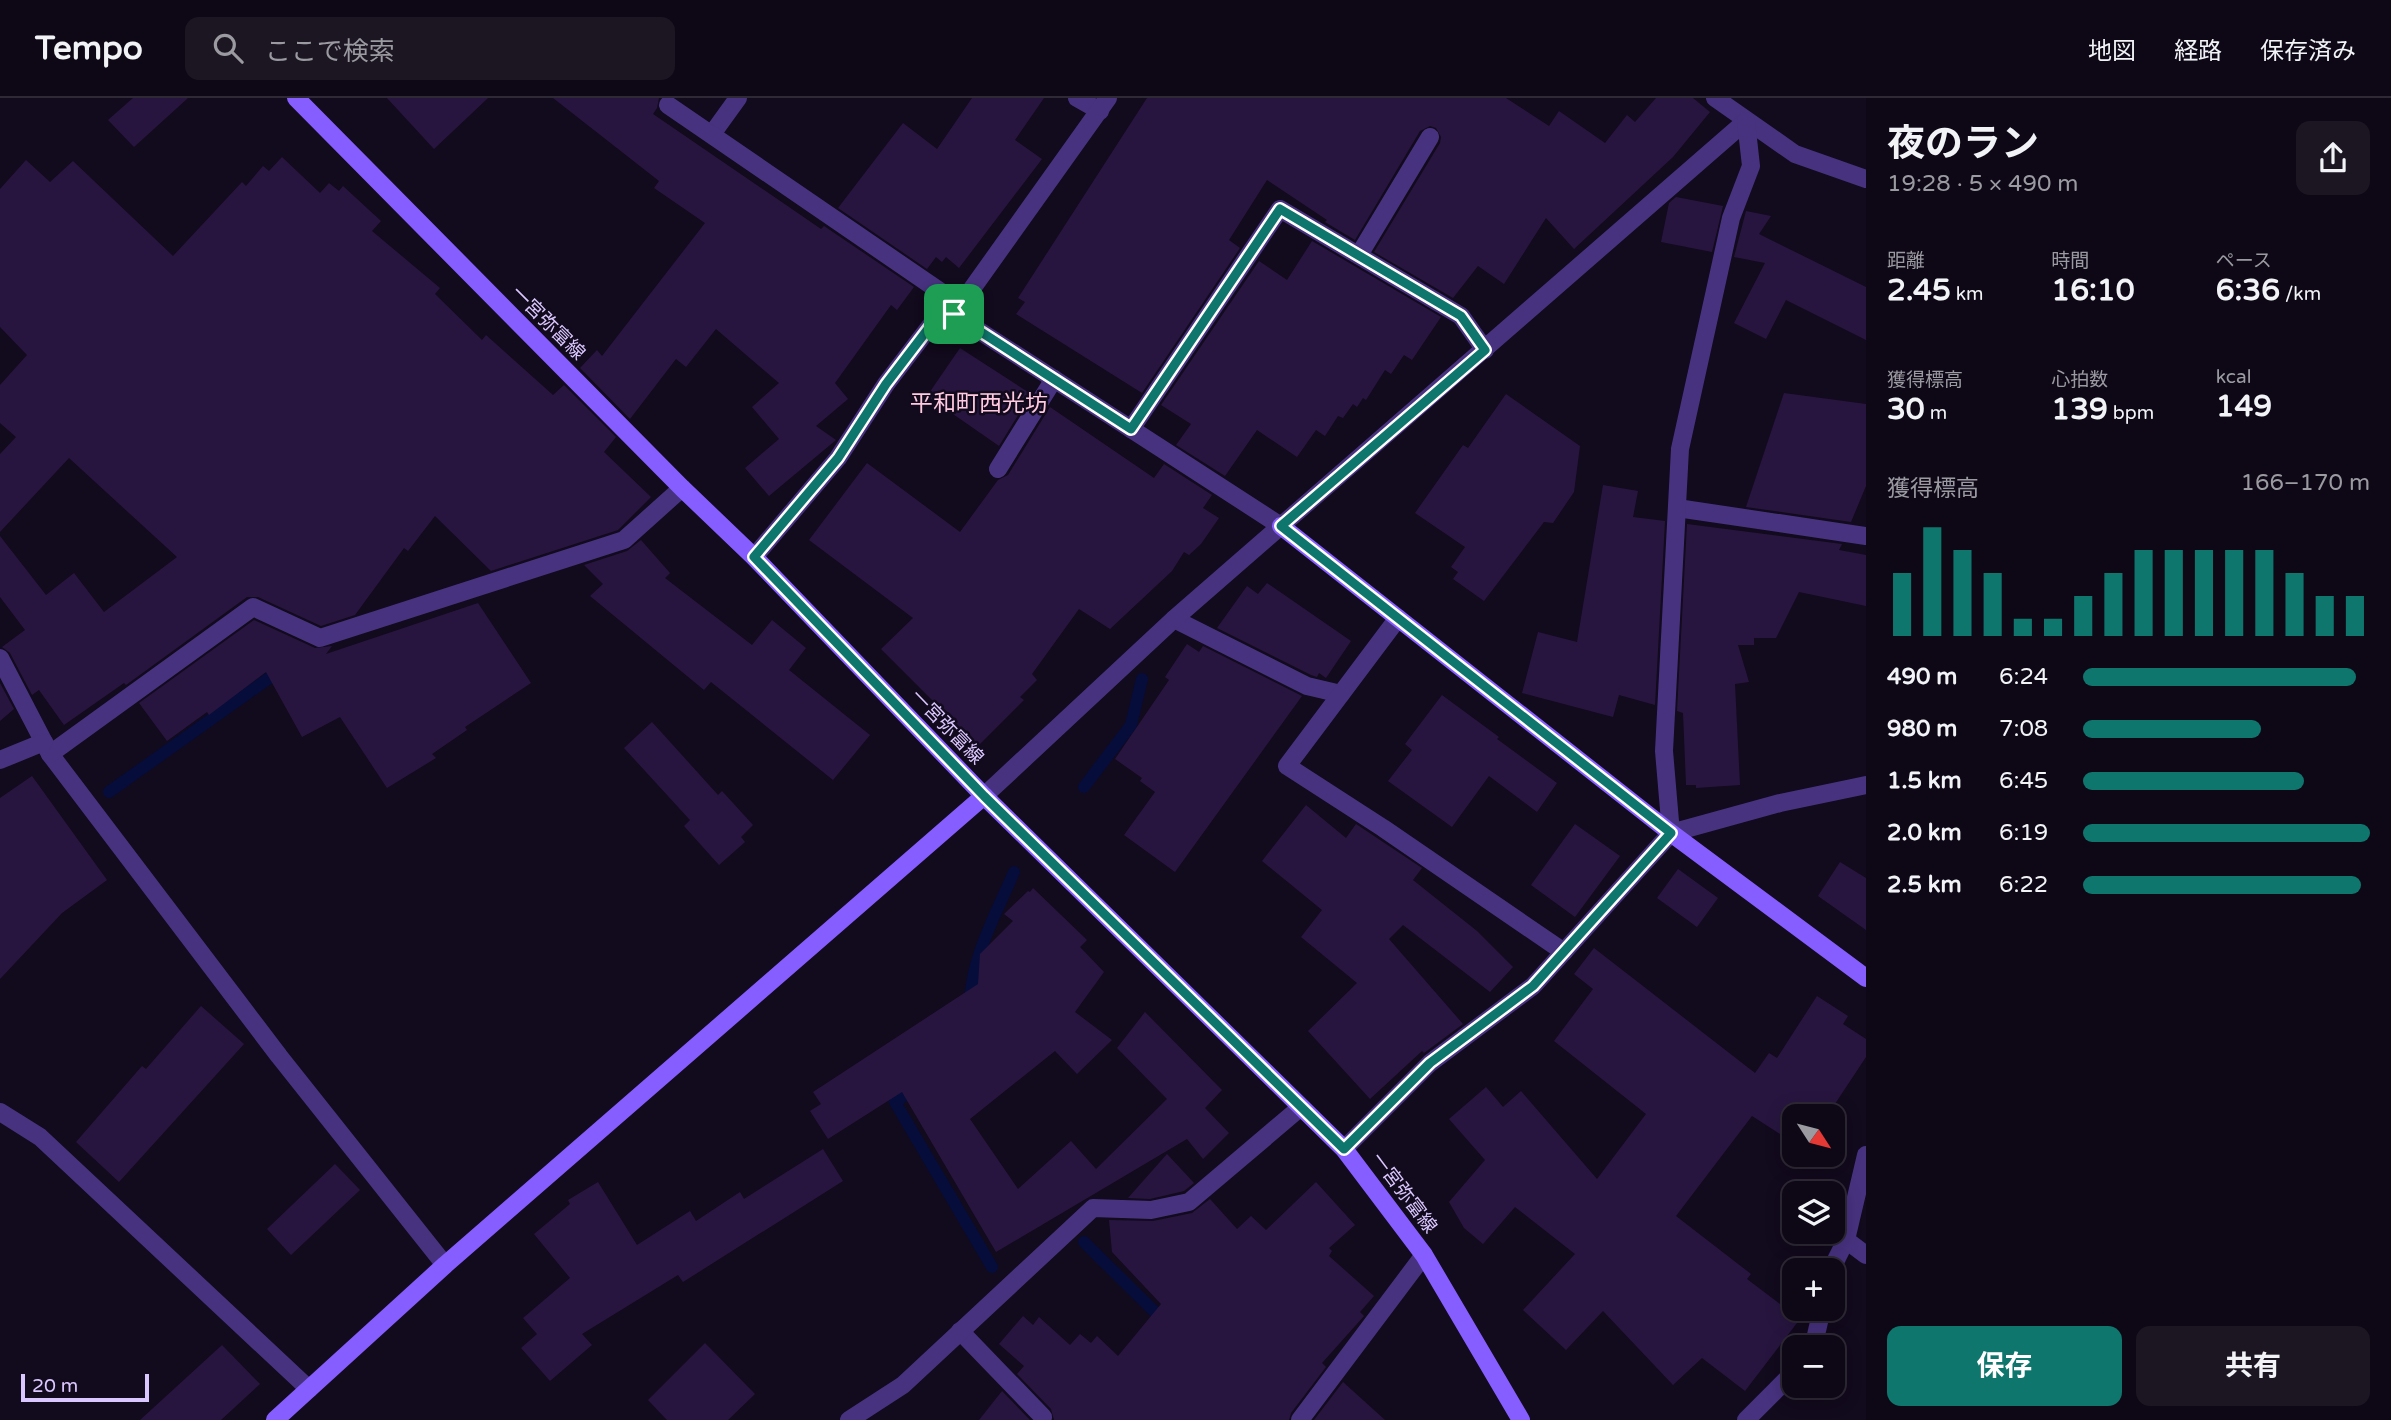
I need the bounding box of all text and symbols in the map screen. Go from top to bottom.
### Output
search box [185,17,675,80]
text: Tempo [35,29,143,68]
icon: search [209,29,247,67]
text: ここで検索 [265,36,395,67]
text: 地図 [2088,37,2136,66]
text: 経路 [2174,37,2222,66]
text: 保存済み [2260,37,2356,66]
text: 夜のラン [1887,121,2039,167]
button: share [2296,121,2370,195]
text: 19:28 · 5 × 490 m [1887,170,2078,198]
text: 距離 [1887,250,1925,272]
text: 時間 [2051,250,2089,272]
text: ペース [2216,250,2272,272]
text: 2.45 [1887,272,1951,309]
text: 16:10 [2051,272,2135,309]
text: 6:36 [2216,272,2280,309]
street label: 一宮弥富線 [507,282,589,364]
text: km [1951,283,1983,305]
text: /km [2280,283,2321,305]
pin [924,284,984,344]
icon: arrive [935,295,973,333]
text: kcal [2216,366,2251,388]
text: 獲得標高 [1887,369,1963,391]
text: 心拍数 [2051,369,2108,391]
text: 149 [2216,388,2272,425]
district label: 平和町西光坊 [910,390,1048,418]
text: 30 [1887,391,1925,428]
text: 139 [2051,391,2108,428]
text: m [1925,402,1947,424]
text: bpm [2108,402,2154,424]
text: 166–170 m [2241,469,2370,497]
text: 獲得標高 [1887,475,1979,503]
text: 490 m [1887,663,1957,691]
text: 6:24 [1999,663,2048,691]
street label: 一宮弥富線 [906,685,988,769]
text: 980 m [1887,715,1957,743]
text: 7:08 [1999,715,2048,743]
text: 1.5 km [1887,767,1962,795]
text: 6:45 [1999,767,2048,795]
text: 2.0 km [1887,819,1962,847]
text: 6:19 [1999,819,2048,847]
text: 2.5 km [1887,871,1962,899]
text: 6:22 [1999,871,2048,899]
north arrow [1782,1104,1844,1167]
map controls [1782,1104,1845,1398]
street label: 一宮弥富線 [1367,1148,1441,1238]
button: layers [1782,1181,1845,1244]
button: + [1782,1258,1845,1321]
button: 保存 [1887,1326,2122,1406]
button: 共有 [2136,1326,2370,1406]
button: − [1782,1335,1845,1398]
scale bar [21,1371,149,1403]
text: 20 m [32,1375,78,1397]

